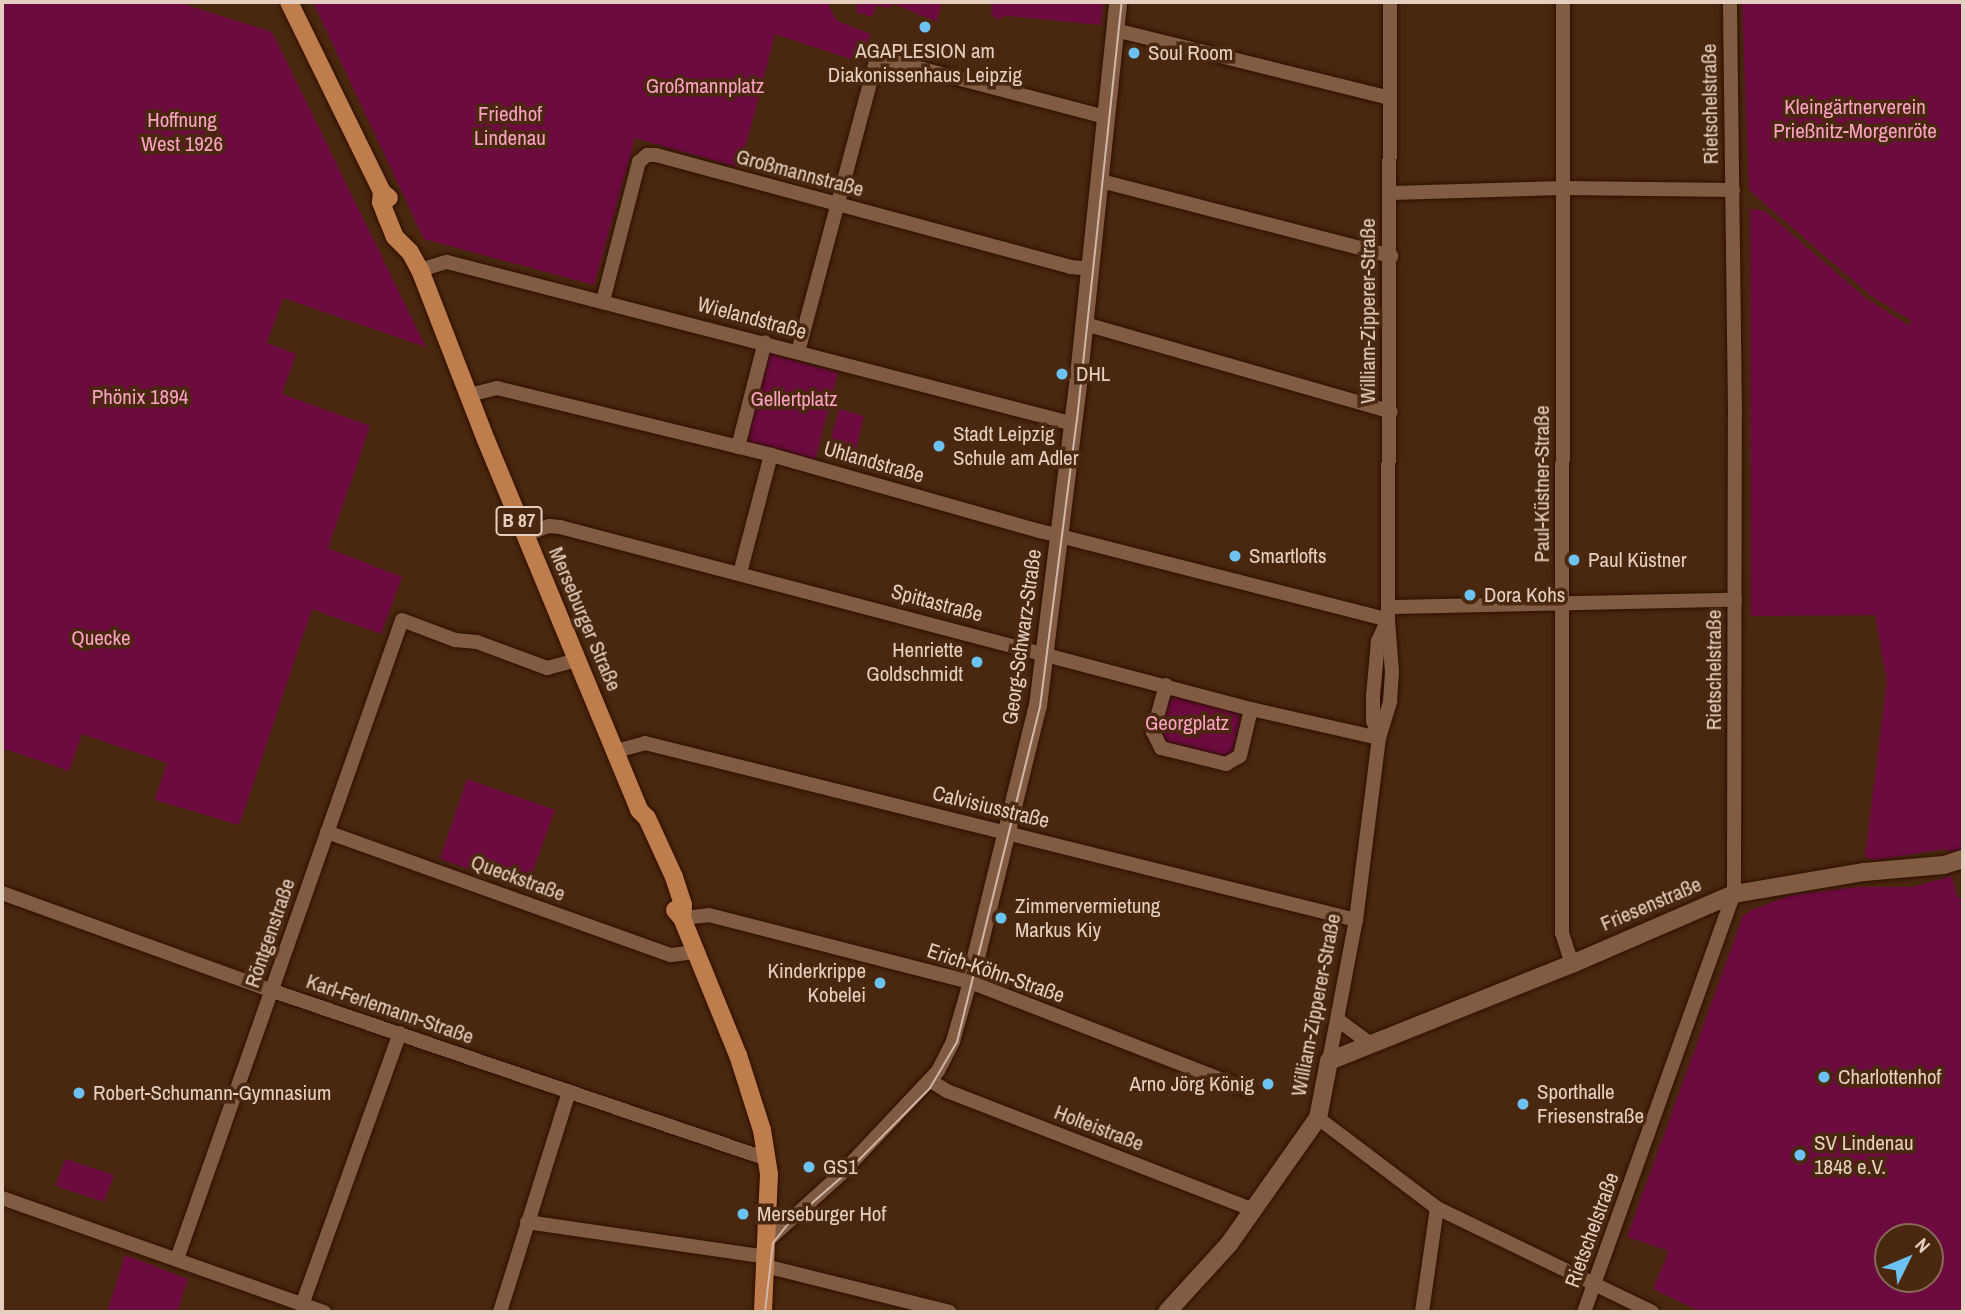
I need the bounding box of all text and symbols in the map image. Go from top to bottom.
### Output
marker: AGAPLESION am Diakonissenhaus Leipzig [917,19,933,35]
place label: AGAPLESION am Diakonissenhaus Leipzig [828,38,1022,88]
place label: Soul Room [1148,40,1233,66]
street label: Rietschelstraße [1696,43,1724,165]
marker: Soul Room [1126,45,1142,61]
park label: Großmannplatz [646,73,764,99]
park label: Kleingärtnerverein Prießnitz-Morgenröte [1773,94,1937,144]
park label: Friedhof Lindenau [474,101,546,151]
park label: Hoffnung West 1926 [141,107,223,157]
street label: Großmannstraße [733,144,867,202]
street label: William-Zipperer-Straße [1355,218,1381,404]
street label: Wielandstraße [695,291,809,345]
place label: DHL [1076,361,1110,387]
marker: DHL [1054,366,1070,382]
park label: Phönix 1894 [92,384,188,410]
park label: Gellertplatz [750,386,838,412]
street label: Paul-Küstner-Straße [1529,406,1555,562]
place label: Stadt Leipzig Schule am Adler [953,421,1079,471]
street label: Uhlandstraße [821,436,927,488]
marker: Stadt Leipzig Schule am Adler [931,438,947,454]
road number: B 87 [494,506,544,536]
street label: Merseburger Straße [543,543,627,695]
place label: Smartlofts [1249,543,1327,569]
place label: Paul Küstner [1588,547,1687,573]
street label: Georg-Schwarz-Straße [997,548,1047,726]
marker: Smartlofts [1227,548,1243,564]
marker: Paul Küstner [1566,552,1582,568]
street label: Spittastraße [888,579,986,627]
place label: Dora Kohs [1484,582,1565,608]
marker: Dora Kohs [1462,587,1478,603]
street label: Rietschelstraße [1701,610,1727,730]
park label: Quecke [71,625,131,651]
place label: Henriette Goldschmidt [866,637,963,687]
marker: Henriette Goldschmidt [969,654,985,670]
park label: Georgplatz [1145,710,1229,736]
street label: Calvisiusstraße [930,780,1052,834]
street label: Queckstraße [467,849,569,907]
street label: Friesenstraße [1597,871,1705,937]
street label: Röntgenstraße [240,875,300,991]
place label: Zimmervermietung Markus Kiy [1015,893,1160,943]
marker: Zimmervermietung Markus Kiy [993,910,1009,926]
street label: William-Zipperer-Straße [1286,911,1346,1099]
street label: Erich-Köhn-Straße [924,938,1068,1008]
place label: Kinderkrippe Kobelei [767,958,866,1008]
street label: Karl-Ferlemann-Straße [303,969,477,1049]
marker: Kinderkrippe Kobelei [872,975,888,991]
place label: Charlottenhof [1838,1064,1941,1090]
marker: Charlottenhof [1816,1069,1832,1085]
place label: Arno Jörg König [1130,1071,1254,1097]
marker: Arno Jörg König [1260,1076,1276,1092]
place label: Sporthalle Friesenstraße [1537,1079,1644,1129]
place label: Robert-Schumann-Gymnasium [93,1080,331,1106]
marker: Robert-Schumann-Gymnasium [71,1085,87,1101]
marker: Sporthalle Friesenstraße [1515,1096,1531,1112]
street label: Holteistraße [1051,1099,1147,1157]
place label: SV Lindenau 1848 e.V. [1814,1130,1914,1180]
marker: SV Lindenau 1848 e.V. [1792,1147,1808,1163]
place label: GS1 [823,1154,857,1180]
marker: GS1 [801,1159,817,1175]
street label: Rietschelstraße [1560,1169,1624,1291]
place label: Merseburger Hof [757,1201,886,1227]
marker: Merseburger Hof [735,1206,751,1222]
north arrow [1874,1223,1944,1293]
text: N [1910,1232,1936,1258]

